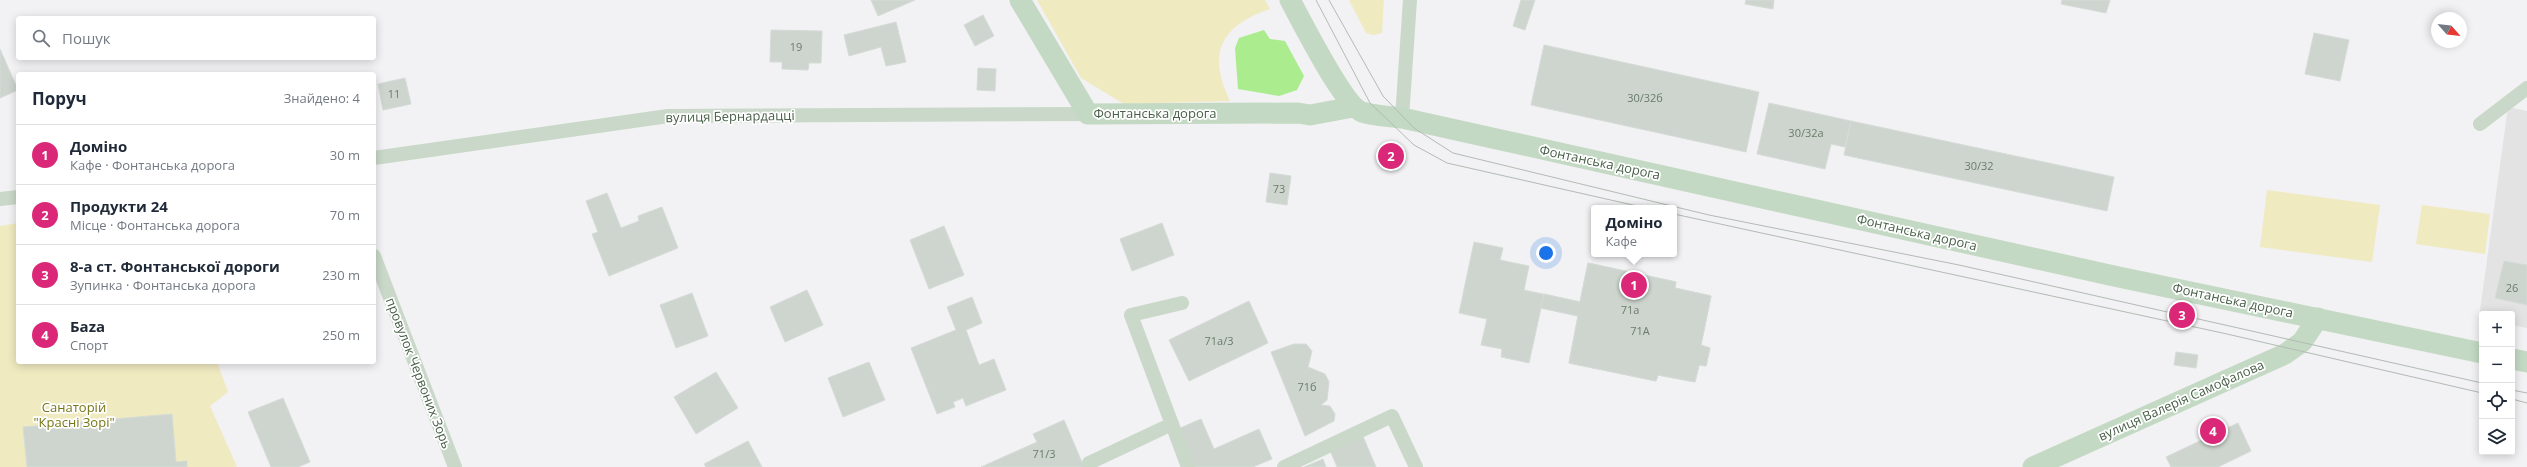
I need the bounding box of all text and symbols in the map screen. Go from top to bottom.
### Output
north arrow [2431,12,2467,48]
search box [16,16,376,60]
icon: search [30,27,52,49]
text: Пошук [62,28,111,48]
house number: 19 [790,39,802,54]
house number: 11 [388,86,400,101]
text: Поруч [32,87,87,110]
text: Знайдено: 4 [284,89,360,107]
house number: 30/32б [1627,90,1663,105]
street label: Фонтанська дорога [1093,104,1217,122]
street label: вулиця Бернардацці [665,106,795,126]
house number: 30/32а [1788,125,1824,140]
text: Доміно [70,136,127,156]
street label: Фонтанська дорога [1538,140,1662,184]
pin: 2 [1378,141,1404,171]
text: 1 [41,146,49,164]
text: 30 m [330,146,360,164]
text: Кафе · Фонтанська дорога [70,156,235,174]
house number: 30/32 [1964,158,1994,173]
house number: 73 [1273,181,1285,196]
text: Продукти 24 [70,196,168,216]
popup [1591,205,1677,257]
text: 2 [41,206,49,224]
text: 70 m [330,206,360,224]
street label: Фонтанська дорога [1855,209,1979,255]
text: Доміно [1605,212,1663,232]
text: Місце · Фонтанська дорога [70,216,240,234]
text: Кафе [1605,232,1637,250]
your location [1536,243,1556,263]
text: 8-а ст. Фонтанської дороги [70,256,280,276]
text: 3 [41,266,49,284]
text: 230 m [322,266,360,284]
pin: 1 [1621,270,1647,300]
text: Зупинка · Фонтанська дорога [70,276,256,294]
street label: Фонтанська дорога [2171,278,2295,322]
house number: 26 [2506,280,2518,295]
street label: провулок Червоних Зорь [382,295,456,451]
pin: 3 [2169,300,2195,330]
house number: 71а [1621,302,1639,317]
map controls [2479,311,2515,455]
button: + [2479,311,2515,347]
text: Баzа [70,316,105,336]
house number: 71А [1630,323,1650,338]
text: 4 [41,326,49,344]
text: 250 m [322,326,360,344]
house number: 71а/3 [1204,333,1234,348]
text: Спорт [70,336,108,354]
button: − [2479,347,2515,383]
street label: вулиця Валерія Самофалова [2095,355,2267,445]
house number: 71б [1297,379,1317,394]
button: locate [2479,383,2515,419]
park label: Санаторій "Красні Зорі" [33,398,115,431]
pin: 4 [2200,416,2226,446]
button: layers [2479,419,2515,455]
house number: 71/3 [1033,446,1055,461]

